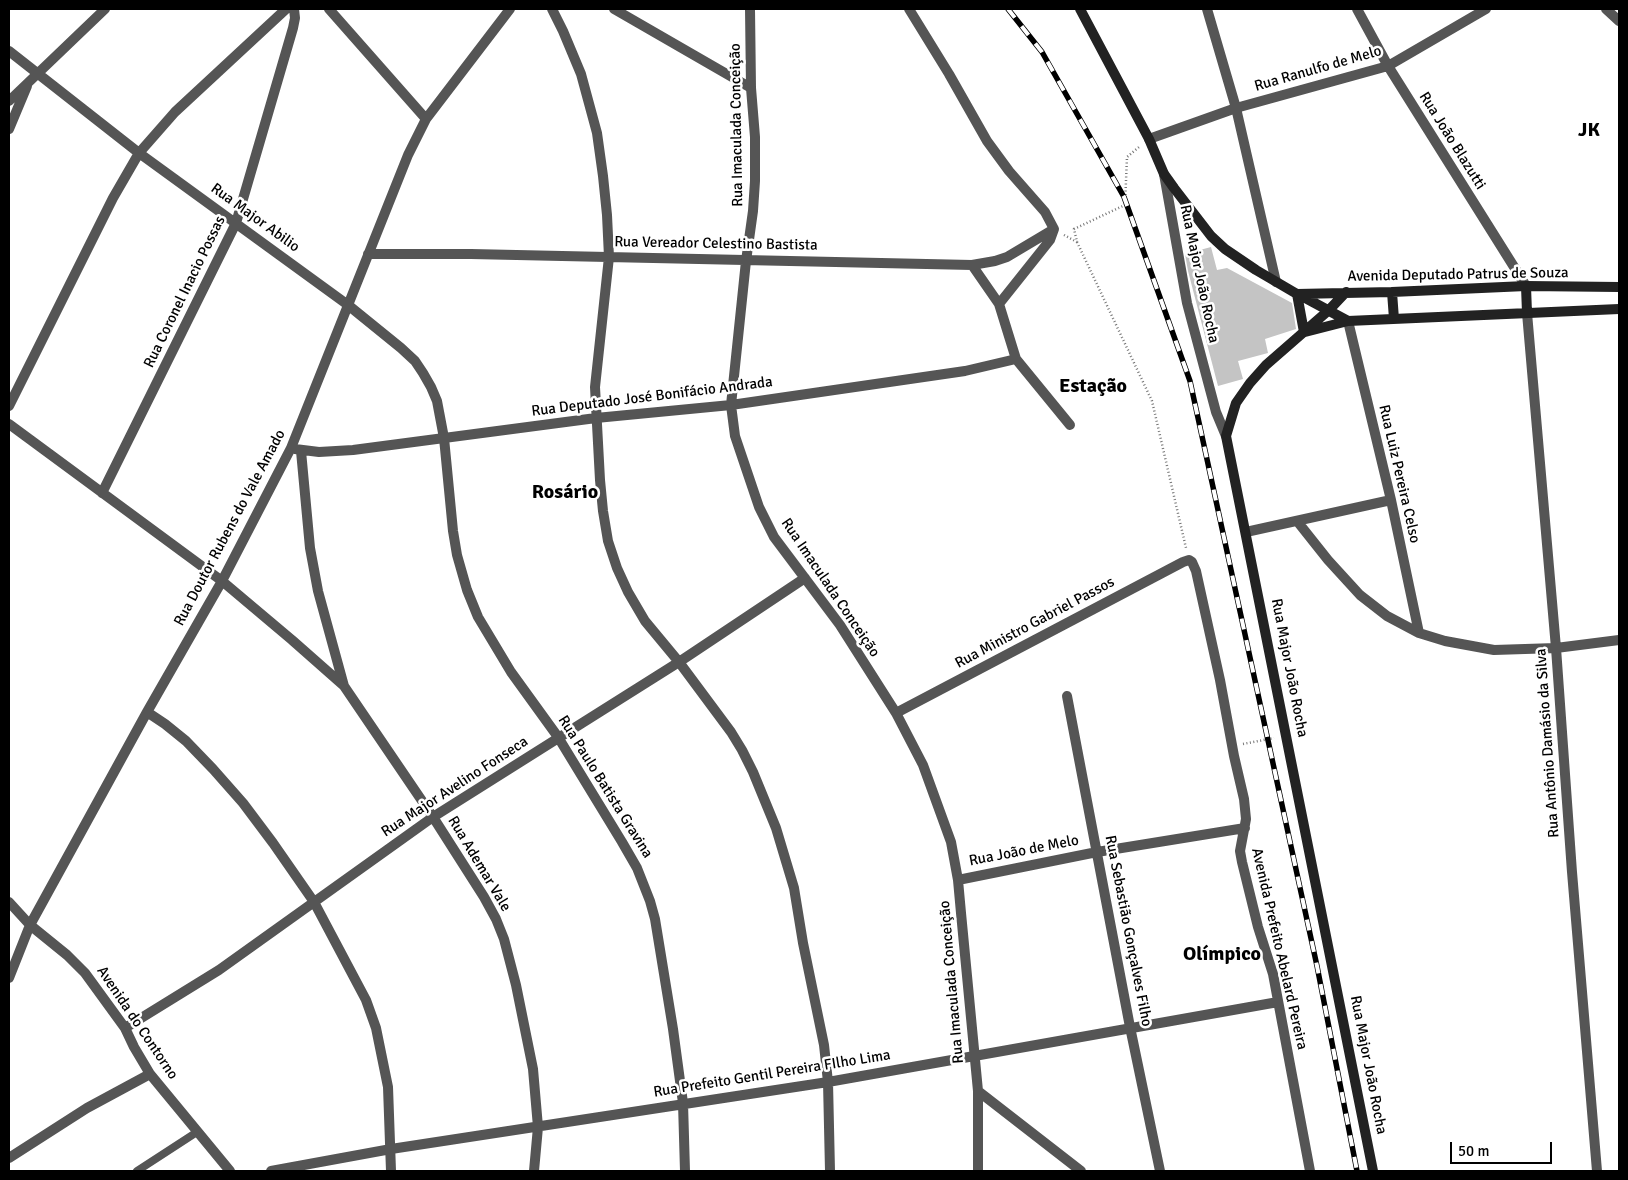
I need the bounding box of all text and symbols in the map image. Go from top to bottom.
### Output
street label: Rua Ranulfo de Melo [1252,42,1384,96]
street label: Rua Imaculada Conceição [727,43,747,207]
street label: Rua João Blazutti [1415,89,1489,193]
district label: JK [1578,119,1600,143]
street label: Rua Major Abilio [207,180,303,256]
street label: Rua Major João Rocha [1176,203,1222,345]
street label: Rua Coronel Inacio Possas [140,213,230,371]
street label: Rua Vereador Celestino Bastista [614,233,818,255]
street label: Avenida Deputado Patrus de Souza [1347,264,1569,286]
street label: Rua Deputado José Bonifácio Andrada [530,373,774,421]
district label: Estação [1059,375,1127,399]
street label: Rua Luiz Pereira Celso [1374,403,1424,545]
street label: Rua Doutor Rubens do Vale Amado [170,427,290,629]
district label: Rosário [532,481,598,505]
street label: Rua Imaculada Conceição [777,515,883,661]
street label: Rua Ministro Gabriel Passos [952,573,1118,673]
street label: Rua Major João Rocha [1267,597,1311,739]
street label: Rua Antônio Damásio da Silva [1532,648,1564,838]
street label: Rua Paulo Batista Gravina [554,712,656,862]
street label: Rua Major Avelino Fonseca [378,733,532,841]
street label: Rua Ademar Vale [443,813,515,915]
street label: Rua João de Melo [968,832,1080,870]
street label: Rua Sebastião Gonçalves Filho [1101,834,1155,1028]
street label: Avenida Prefeito Abelard Pereira [1247,846,1311,1052]
street label: Rua Imaculada Conceição [936,900,968,1064]
district label: Olímpico [1183,943,1261,967]
street label: Avenida do Contorno [92,963,182,1083]
street label: Rua Major João Rocha [1346,994,1390,1136]
street label: Rua Prefeito Gentil Pereira FIlho Lima [652,1046,892,1102]
scale bar [1453,1132,1556,1164]
text: 50 m [1458,1142,1489,1160]

